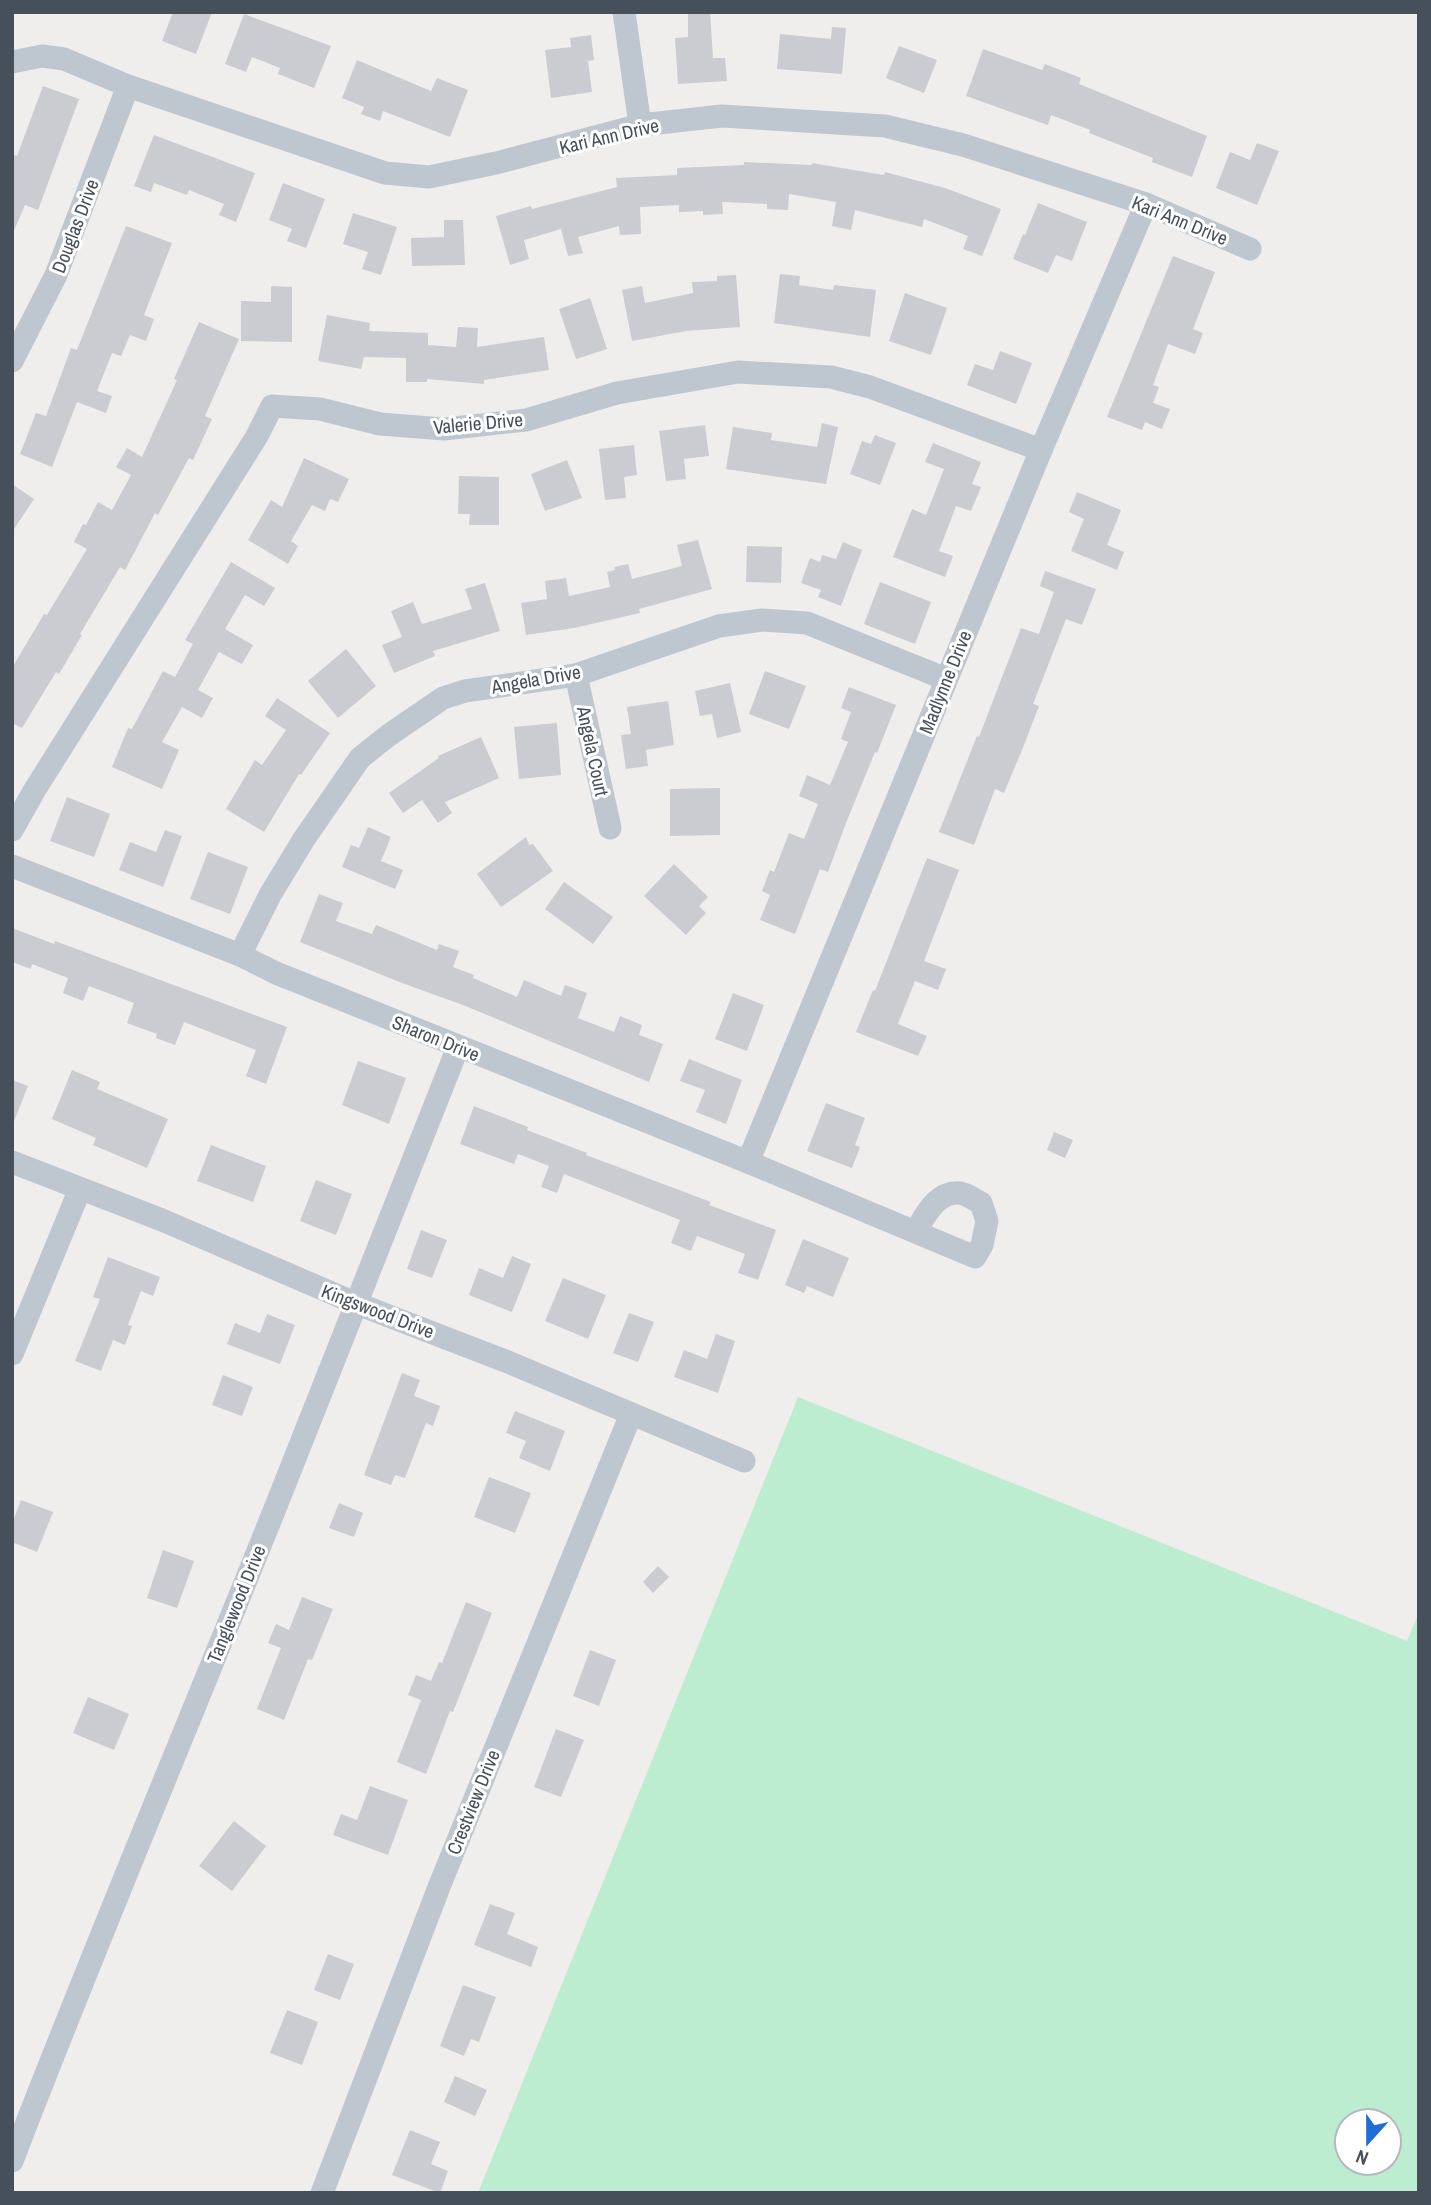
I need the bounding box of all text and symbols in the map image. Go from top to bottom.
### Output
street label: Kari Ann Drive [557,112,661,160]
street label: Douglas Drive [45,175,105,277]
street label: Kari Ann Drive [1128,189,1232,251]
street label: Valerie Drive [432,406,524,440]
street label: Madlynne Drive [913,627,977,737]
street label: Angela Drive [488,658,583,700]
street label: Angela Court [571,703,615,799]
street label: Sharon Drive [389,1009,483,1067]
street label: Kingswood Drive [318,1278,438,1344]
street label: Tanglewood Drive [201,1541,271,1667]
street label: Crestview Drive [440,1746,506,1858]
north arrow [1333,2107,1403,2177]
text: N [1352,2144,1372,2172]

